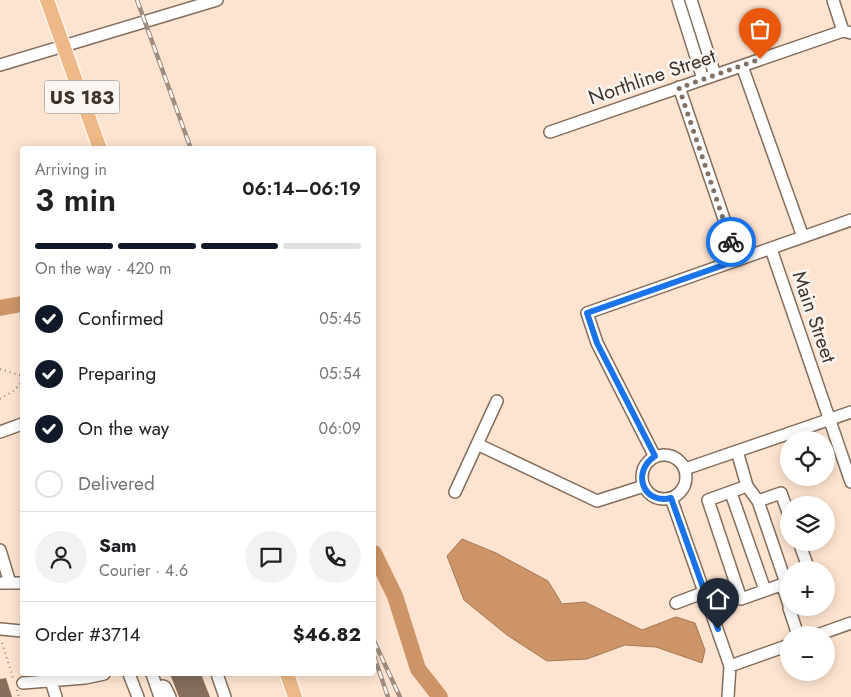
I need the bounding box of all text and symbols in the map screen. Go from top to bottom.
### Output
pin [739,8,781,59]
icon: bag [746,15,774,43]
street label: Northline Street [584,42,720,112]
road number: US 183 [44,80,120,114]
text: Arriving in [35,158,107,181]
text: 06:14–06:19 [242,175,361,202]
text: 3 min [35,177,116,223]
courier [706,217,756,267]
icon: bike [717,228,745,256]
text: On the way · 420 m [35,257,171,280]
street label: Main Street [785,267,843,367]
icon: check [35,305,63,333]
text: Confirmed [78,305,164,332]
text: 05:45 [319,307,361,330]
icon: check [35,360,63,388]
text: Preparing [78,360,156,387]
text: 05:54 [319,362,361,385]
icon: check [35,415,63,443]
text: On the way [78,415,169,442]
text: 06:09 [319,417,361,440]
map controls [780,431,835,681]
button: locate [780,431,835,486]
text: Delivered [78,470,155,497]
button: layers [780,496,835,551]
button: person [35,531,87,583]
button: chat [245,531,297,583]
button: phone [309,531,361,583]
text: Sam [99,532,137,559]
text: Courier · 4.6 [99,559,188,582]
button: + [780,561,835,616]
pin [697,578,739,629]
icon: home [704,585,732,613]
text: Order #3714 [35,621,141,648]
text: $46.82 [293,621,361,648]
button: − [780,626,835,681]

